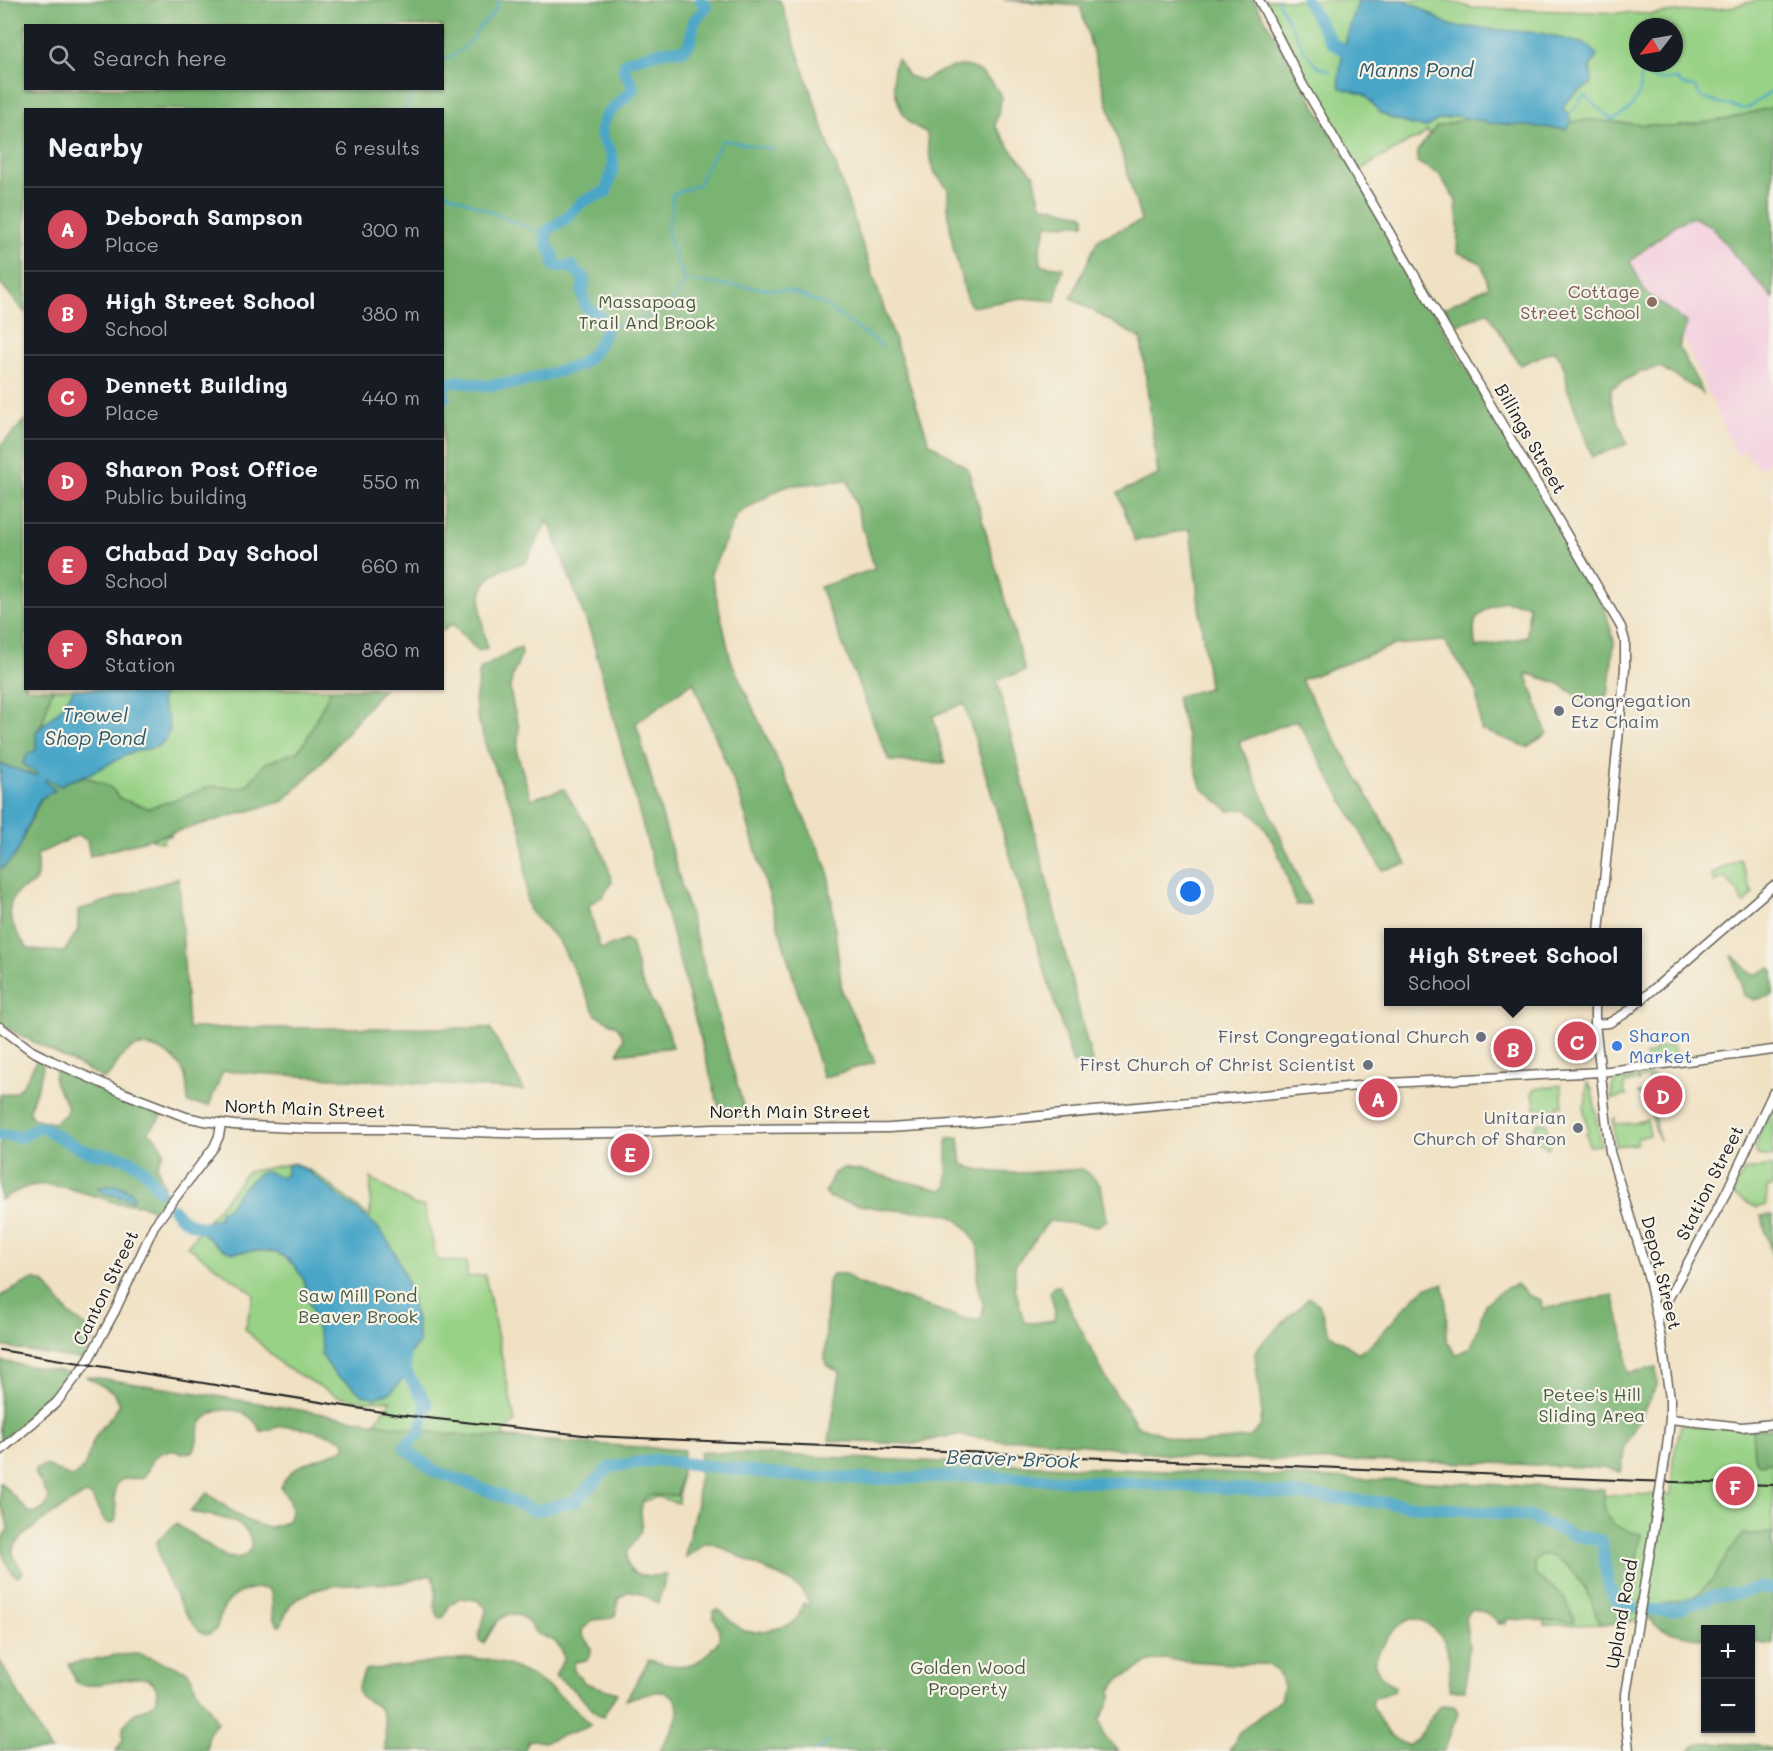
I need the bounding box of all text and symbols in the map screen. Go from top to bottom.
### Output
north arrow [1629,18,1683,72]
search box [24,24,444,90]
icon: search [45,41,78,74]
text: Search here [93,43,227,72]
water label: Manns Pond [1359,56,1475,82]
text: Nearby [48,130,143,164]
text: 6 results [335,134,420,160]
text: Deborah Sampson [105,202,303,231]
text: A [61,216,74,242]
text: 300 m [361,216,420,242]
text: Place [105,231,159,257]
place label: Cottage Street School [1520,279,1640,324]
text: High Street School [105,286,315,315]
park label: Massapoag Trail And Brook [579,289,715,334]
marker: Cottage Street School [1645,295,1659,309]
text: B [61,300,74,326]
text: 380 m [362,300,420,326]
text: School [105,315,168,341]
text: Dennett Building [105,370,288,399]
street label: Billings Street [1490,379,1572,498]
text: C [60,384,75,410]
text: 440 m [362,384,420,410]
text: Place [105,399,159,425]
text: Sharon Post Office [105,454,318,483]
text: D [60,468,75,494]
text: 550 m [362,468,420,494]
text: Public building [105,483,247,509]
text: Chabad Day School [105,538,318,567]
text: E [61,552,74,578]
text: 660 m [361,552,420,578]
text: School [105,567,168,593]
text: Sharon [105,622,183,651]
text: F [61,636,74,662]
text: 860 m [361,636,420,662]
text: Station [105,651,175,677]
place label: Congregation Etz Chaim [1571,688,1691,733]
water label: Trowel Shop Pond [45,701,147,750]
marker: Congregation Etz Chaim [1552,704,1566,718]
your location [1176,877,1205,906]
popup [1384,928,1642,1006]
text: High Street School [1408,940,1618,969]
text: School [1408,969,1471,995]
pin: C [1558,1018,1596,1064]
place label: Sharon Market [1629,1023,1692,1068]
place label: First Congregational Church [1218,1024,1469,1048]
pin: B [1494,1026,1532,1070]
marker: First Congregational Church [1474,1030,1488,1044]
marker: Sharon Market [1610,1039,1624,1053]
place label: First Church of Christ Scientist [1080,1052,1356,1076]
marker: First Church of Christ Scientist [1361,1058,1375,1072]
pin: D [1644,1072,1682,1118]
pin: A [1358,1076,1398,1120]
street label: North Main Street [224,1093,386,1123]
street label: North Main Street [710,1099,870,1123]
place label: Unitarian Church of Sharon [1413,1105,1566,1150]
marker: Unitarian Church of Sharon [1571,1121,1585,1135]
street label: Station Street [1670,1121,1748,1244]
pin: E [610,1130,650,1176]
street label: Depot Street [1636,1213,1688,1332]
street label: Canton Street [67,1226,143,1349]
park label: Saw Mill Pond Beaver Brook [298,1283,418,1328]
park label: Petee's Hill Sliding Area [1538,1382,1646,1427]
water label: Beaver Brook [946,1443,1081,1473]
pin: F [1716,1464,1754,1508]
street label: Upland Road [1600,1557,1642,1670]
map controls [1701,1625,1755,1733]
button: + [1701,1625,1755,1679]
park label: Golden Wood Property [910,1655,1026,1700]
button: − [1701,1679,1755,1733]

